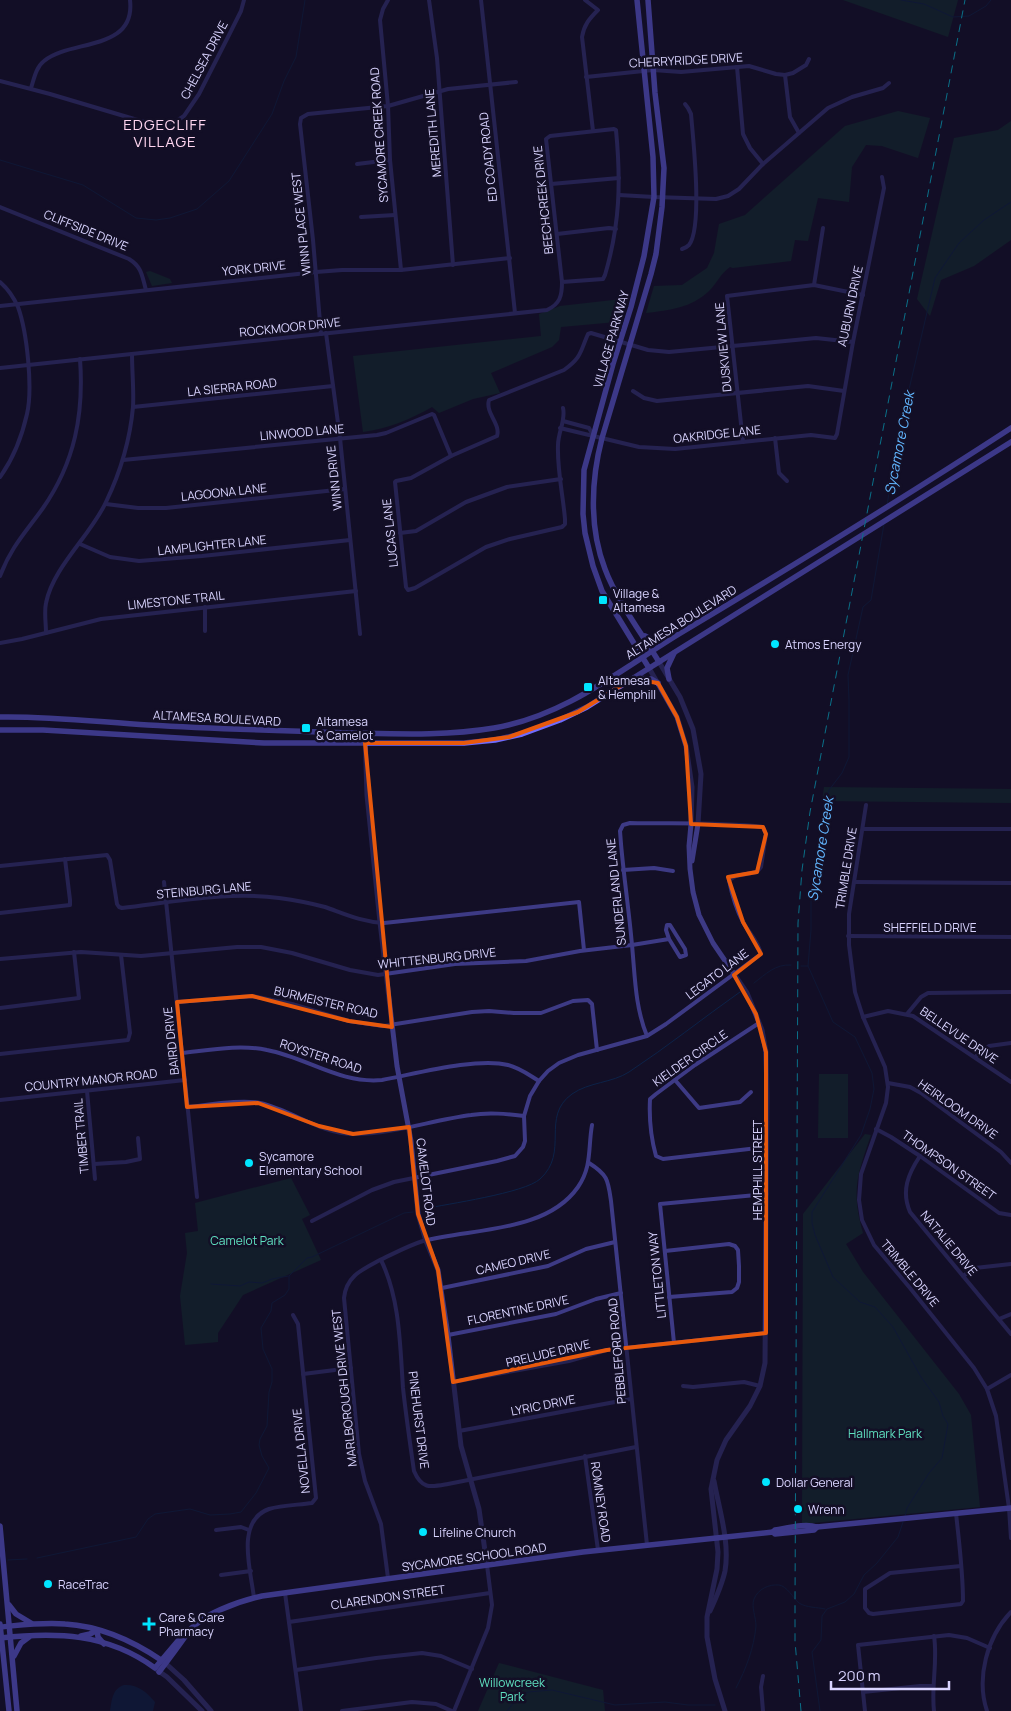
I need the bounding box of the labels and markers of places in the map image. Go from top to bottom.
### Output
place label: Village & Altamesa [613,585,665,616]
marker: Village & Altamesa [597,594,609,606]
place label: Atmos Energy [785,636,862,653]
marker: Atmos Energy [769,638,781,650]
place label: Altamesa & Hemphill [598,672,656,703]
marker: Altamesa & Hemphill [582,681,594,693]
place label: Altamesa & Camelot [316,713,374,744]
marker: Altamesa & Camelot [300,722,312,734]
place label: Sycamore Elementary School [259,1148,362,1179]
marker: Sycamore Elementary School [243,1157,255,1169]
place label: Dollar General [776,1474,853,1491]
marker: Dollar General [760,1476,772,1488]
place label: Wrenn [808,1501,845,1518]
marker: Wrenn [792,1503,804,1515]
place label: Lifeline Church [433,1524,516,1541]
marker: Lifeline Church [417,1526,429,1538]
place label: RaceTrac [58,1576,109,1593]
marker: RaceTrac [42,1578,54,1590]
place label: Care & Care Pharmacy [159,1609,225,1640]
marker: Care & Care Pharmacy [143,1618,155,1630]

